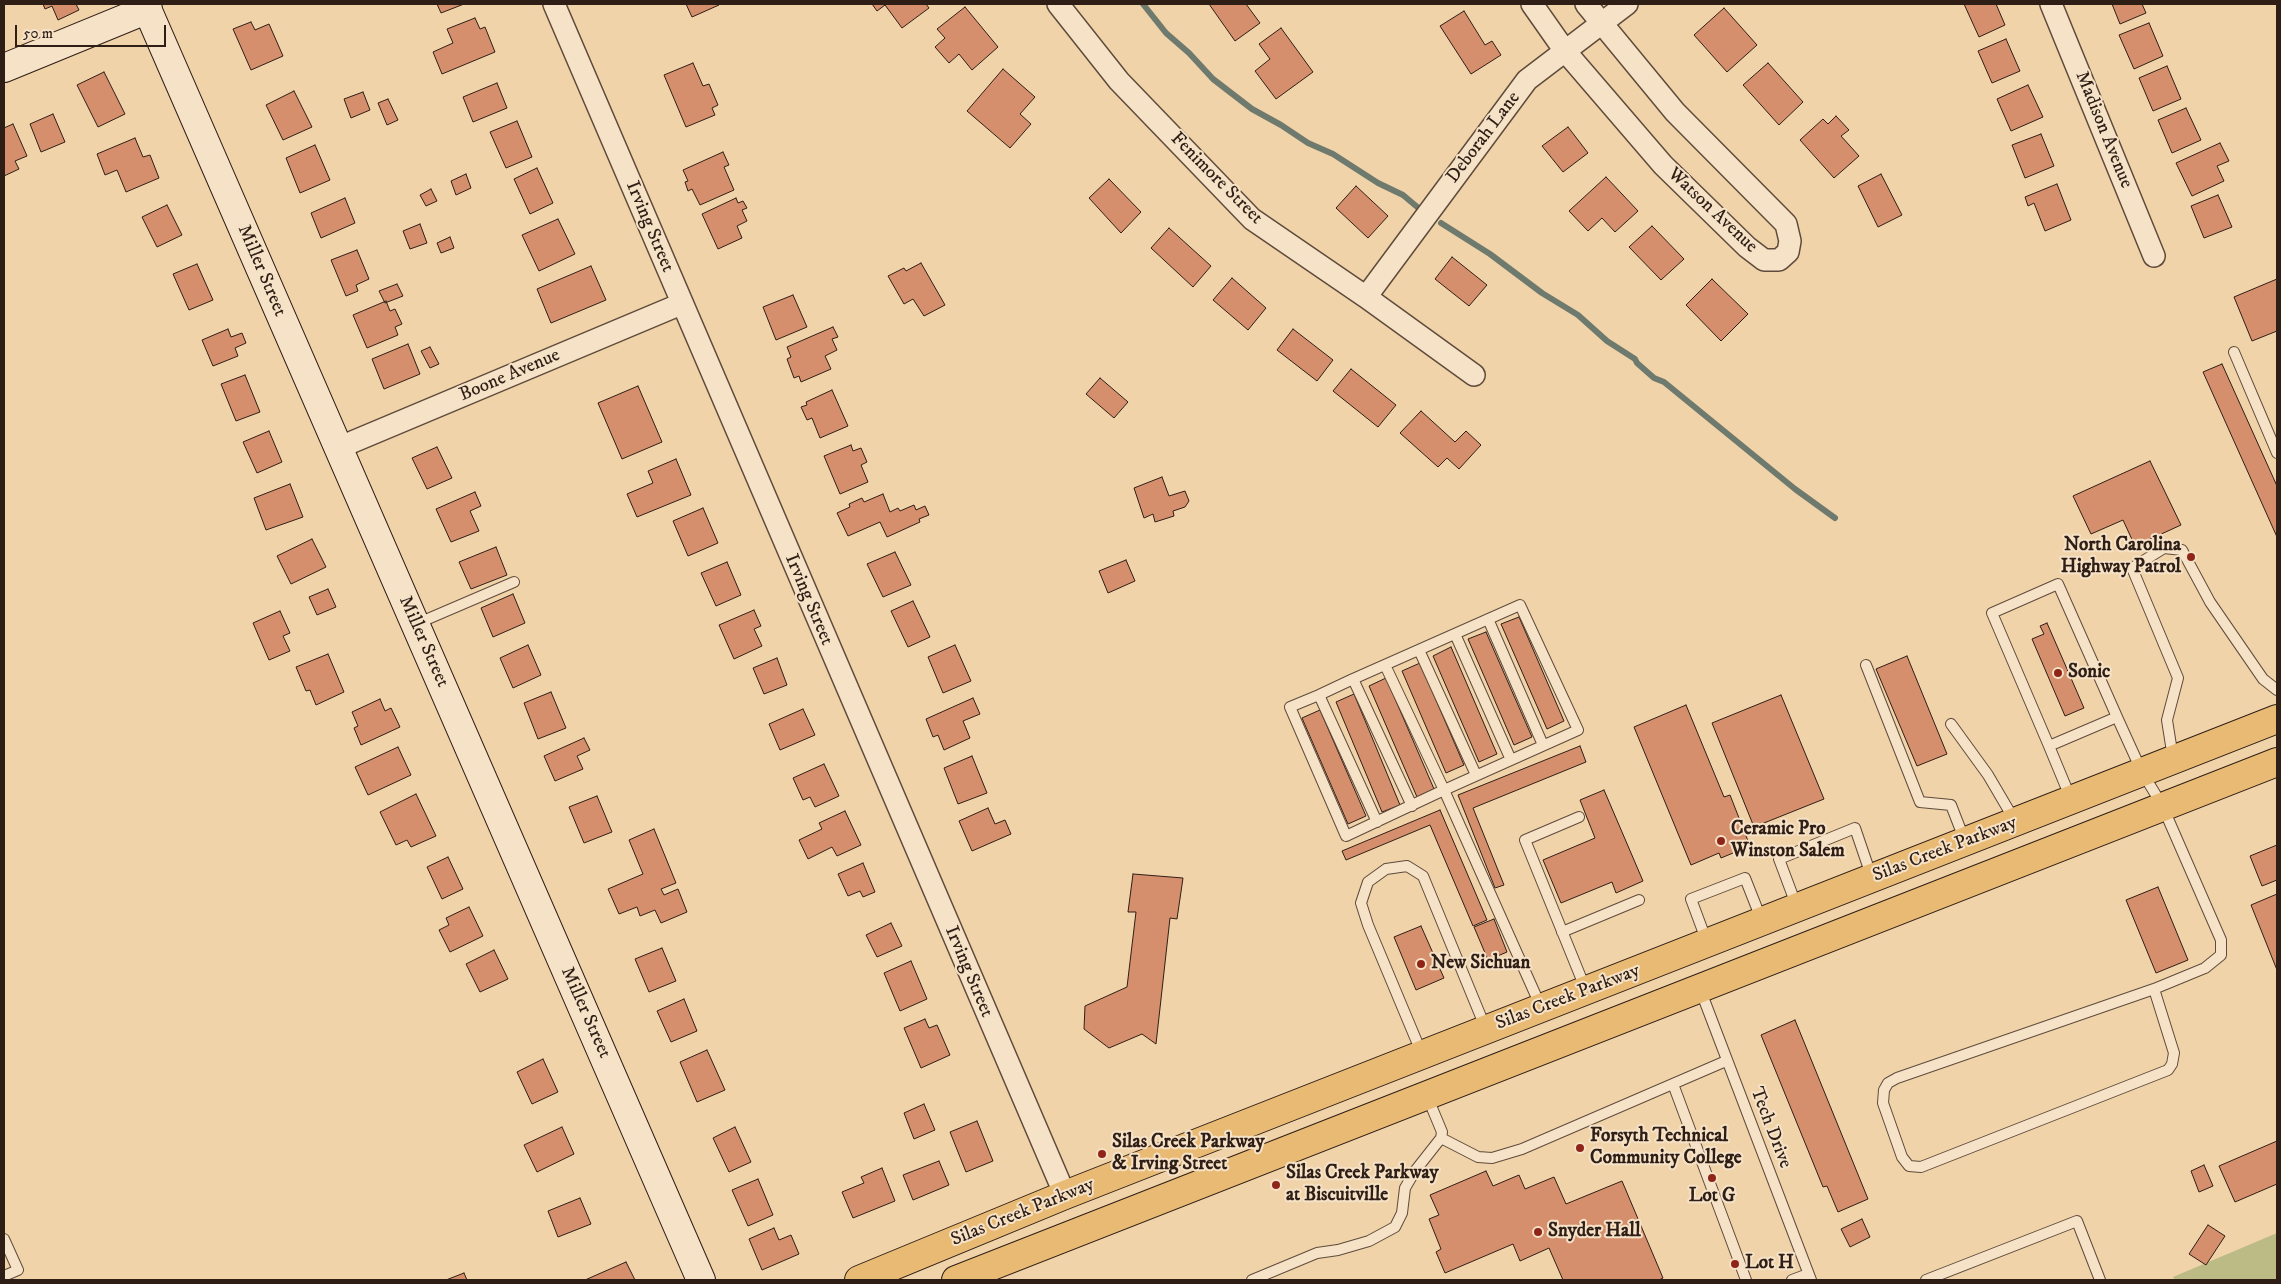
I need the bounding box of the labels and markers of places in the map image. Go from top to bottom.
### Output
place label: North Carolina Highway Patrol [2061,535,2181,579]
marker: North Carolina Highway Patrol [2185,551,2197,563]
place label: Sonic [2068,662,2110,684]
marker: Sonic [2052,667,2064,679]
place label: Ceramic Pro Winston Salem [1731,819,1845,863]
marker: Ceramic Pro Winston Salem [1715,835,1727,847]
place label: New Sichuan [1431,953,1530,975]
marker: New Sichuan [1415,958,1427,970]
place label: Forsyth Technical Community College [1590,1126,1742,1170]
place label: Silas Creek Parkway & Irving Street [1112,1132,1264,1176]
marker: Forsyth Technical Community College [1574,1142,1586,1154]
marker: Silas Creek Parkway & Irving Street [1096,1148,1108,1160]
place label: Silas Creek Parkway at Biscuitville [1286,1163,1438,1207]
marker: Lot G [1706,1172,1718,1184]
marker: Silas Creek Parkway at Biscuitville [1270,1179,1282,1191]
place label: Lot G [1689,1186,1735,1208]
place label: Snyder Hall [1548,1221,1641,1243]
marker: Snyder Hall [1532,1226,1544,1238]
place label: Lot H [1745,1253,1794,1275]
marker: Lot H [1729,1258,1741,1270]

